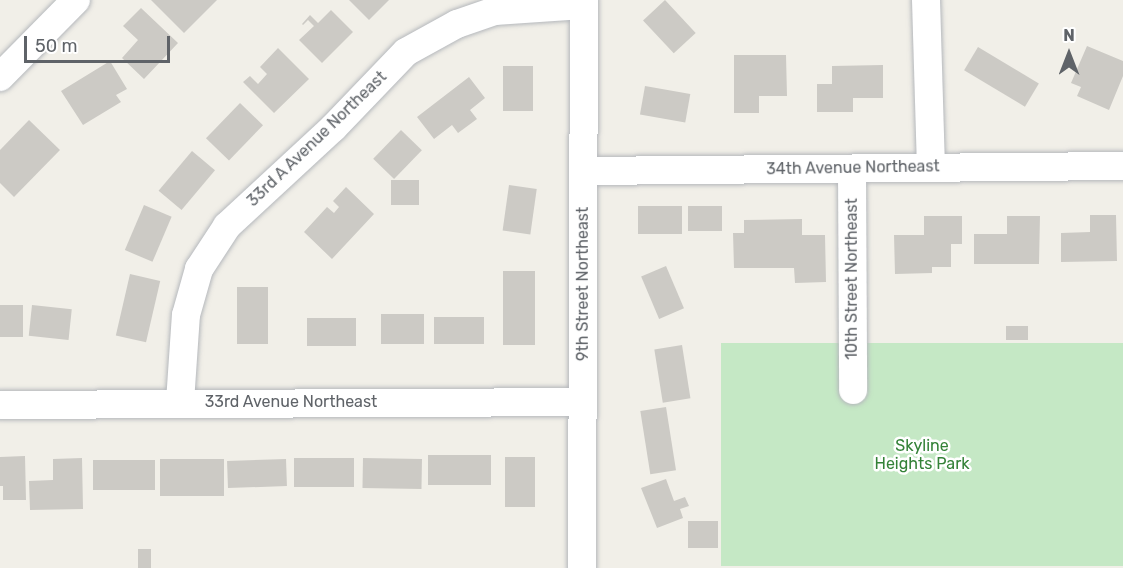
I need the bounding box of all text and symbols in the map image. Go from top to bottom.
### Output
scale bar [27,24,172,62]
north arrow [1039,24,1099,84]
text: N [1063,26,1075,45]
text: 50 m [35,35,78,57]
street label: 33rd A Avenue Northeast [243,67,391,211]
street label: 34th Avenue Northeast [766,157,940,179]
street label: 10th Street Northeast [842,198,862,360]
street label: 9th Street Northeast [573,207,593,361]
street label: 33rd Avenue Northeast [204,392,378,412]
park label: Skyline Heights Park [874,436,970,474]

